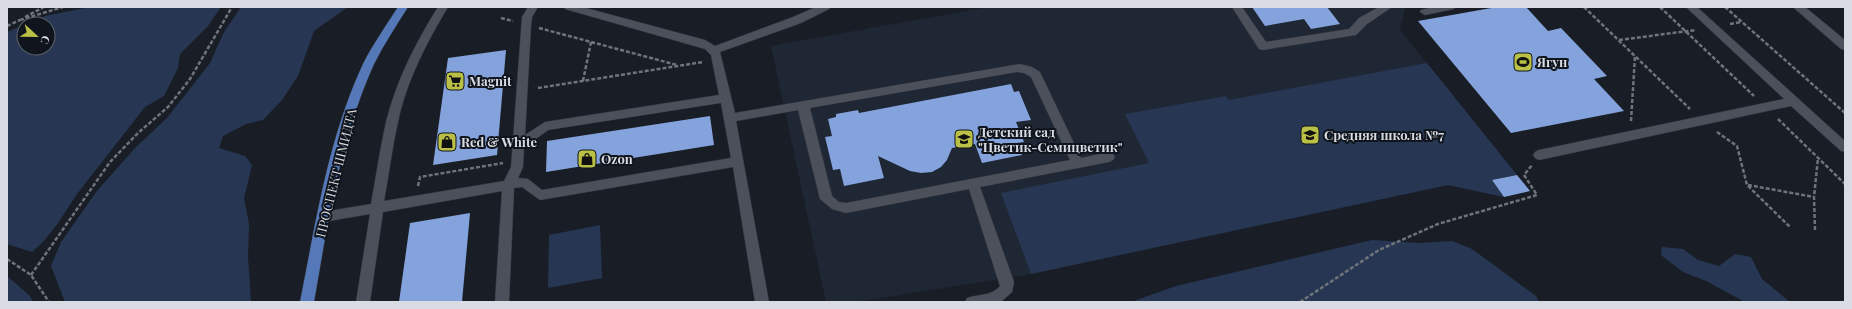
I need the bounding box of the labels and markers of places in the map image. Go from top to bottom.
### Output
sports icon: Ягун [1512,51,1534,73]
place label: Ягун [1536,53,1567,70]
supermarket icon: Magnit [444,70,466,92]
place label: Magnit [469,72,512,89]
place label: Детский сад "Цветик-Семицветик" [978,123,1123,155]
school or university icon: Средняя школа №7 [1299,124,1321,146]
place label: Средняя школа №7 [1324,126,1444,143]
school or university icon: Детский сад "Цветик-Семицветик" [953,128,975,150]
shop icon: Red & White [436,131,458,153]
place label: Red & White [461,133,537,150]
shop icon: Ozon [576,148,598,170]
place label: Ozon [601,150,633,167]

